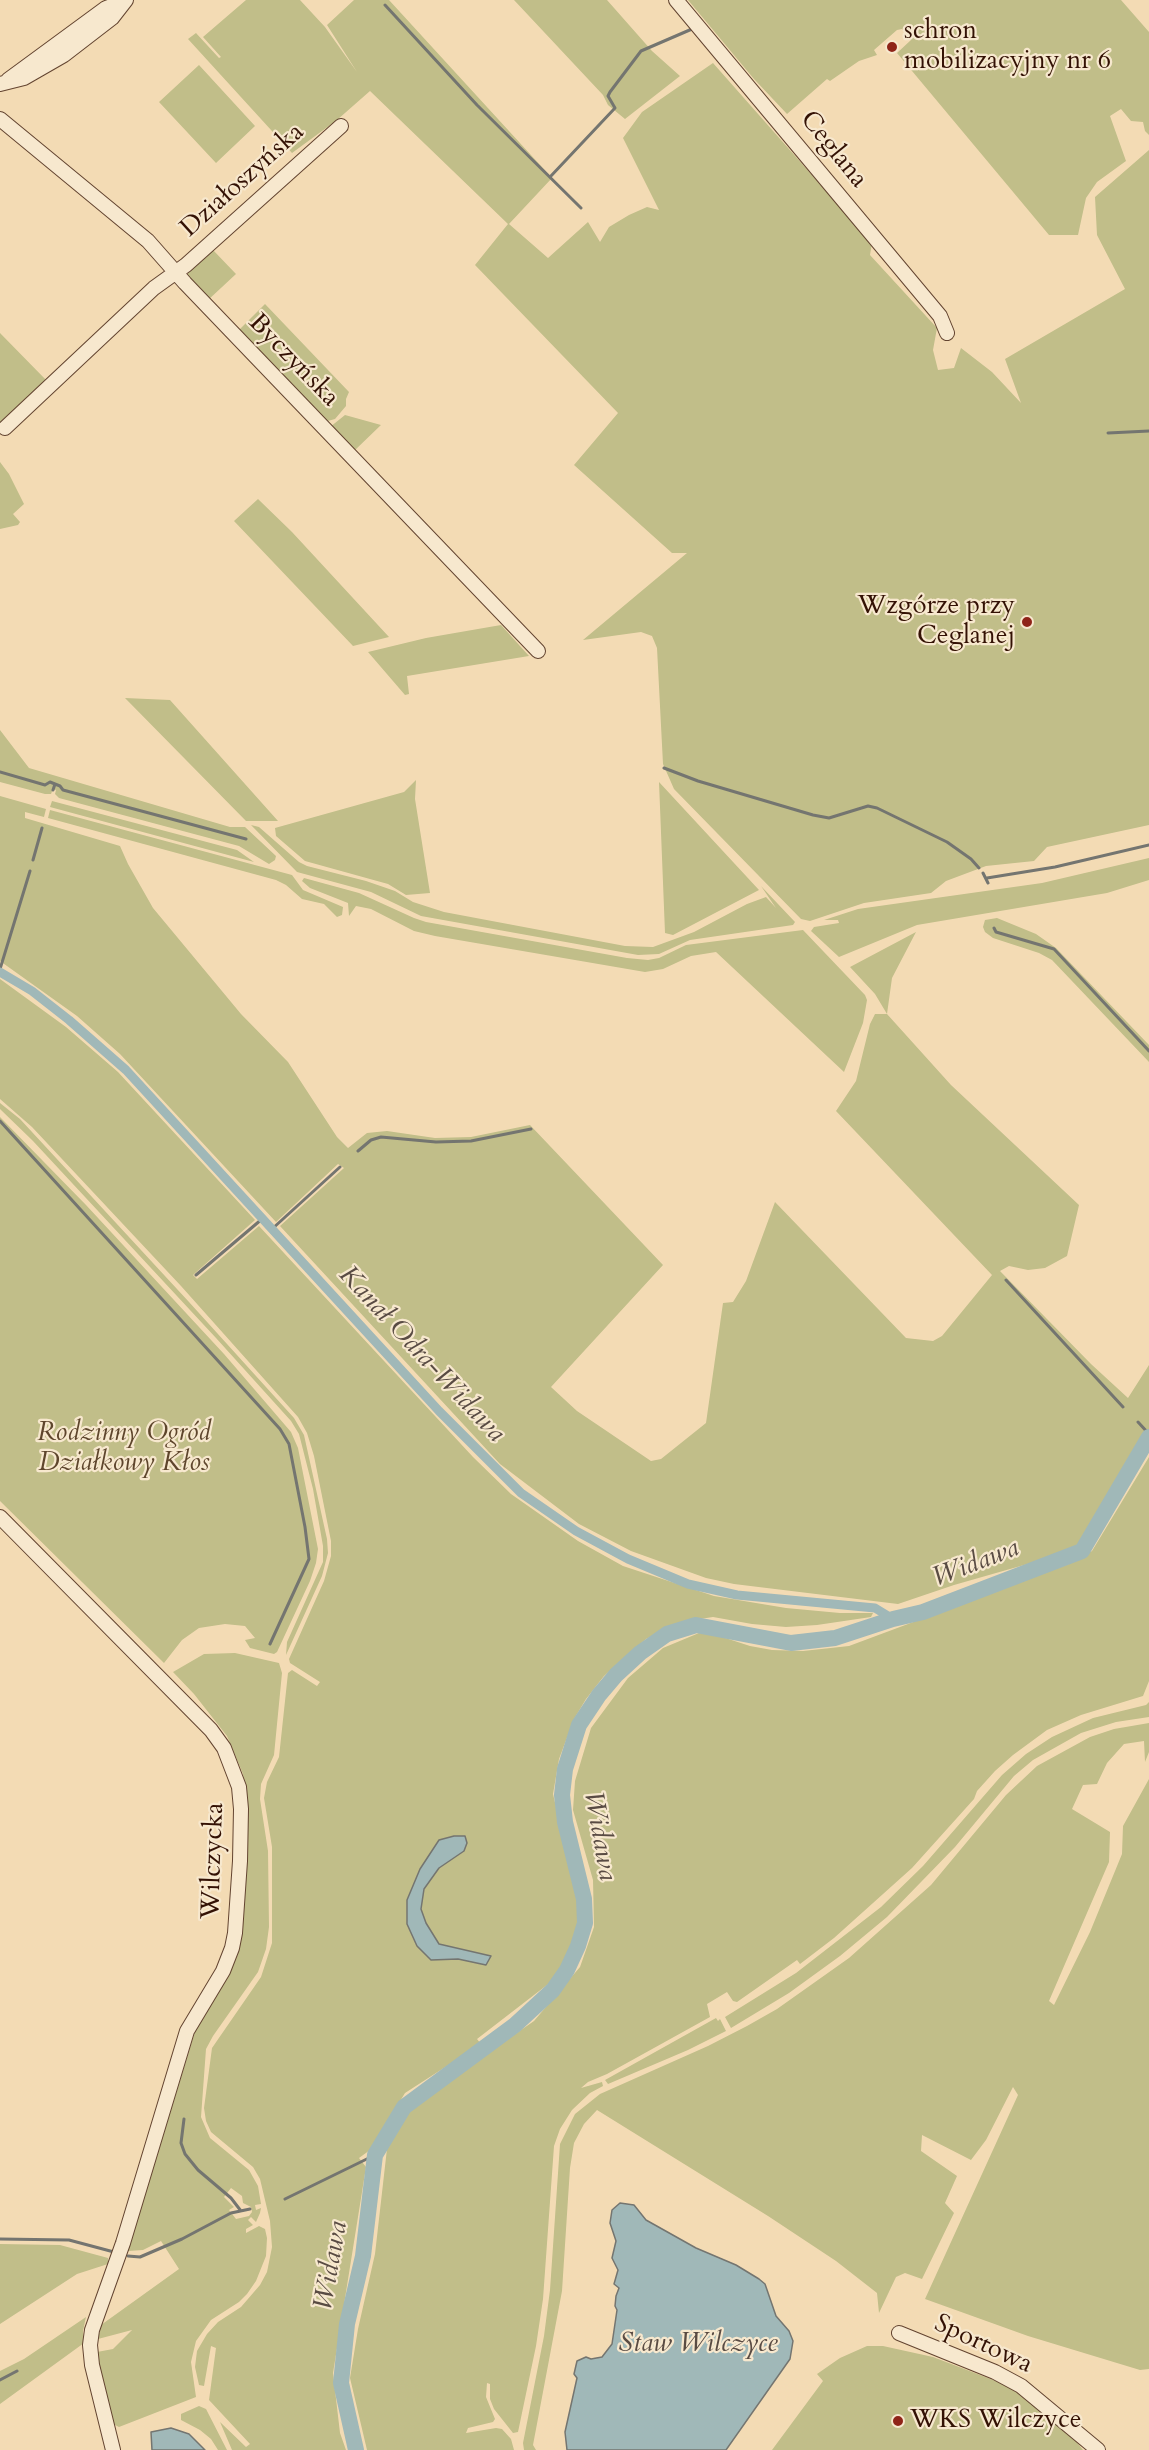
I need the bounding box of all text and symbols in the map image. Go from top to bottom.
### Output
place label: schron mobilizacyjny nr 6 [904,16,1111,77]
marker: schron mobilizacyjny nr 6 [885,40,899,54]
street label: Ceglana [793,105,873,195]
street label: Działoszyńska [175,117,311,245]
street label: Byczyńska [241,308,345,414]
place label: Wzgórze przy Ceglanej [857,591,1015,652]
marker: Wzgórze przy Ceglanej [1020,615,1034,629]
water label: Kanał Odra-Widawa [331,1260,511,1450]
park label: Rodzinny Ogród Działkowy Kłos [37,1418,211,1480]
water label: Widawa [928,1533,1024,1595]
water label: Widawa [575,1789,623,1883]
street label: Wilczycka [196,1802,232,1920]
water label: Widawa [308,2219,356,2313]
street label: Sportowa [929,2309,1037,2381]
water label: Staw Wilczyce [618,2329,778,2361]
place label: WKS Wilczyce [910,2405,1082,2437]
marker: WKS Wilczyce [891,2414,905,2428]

